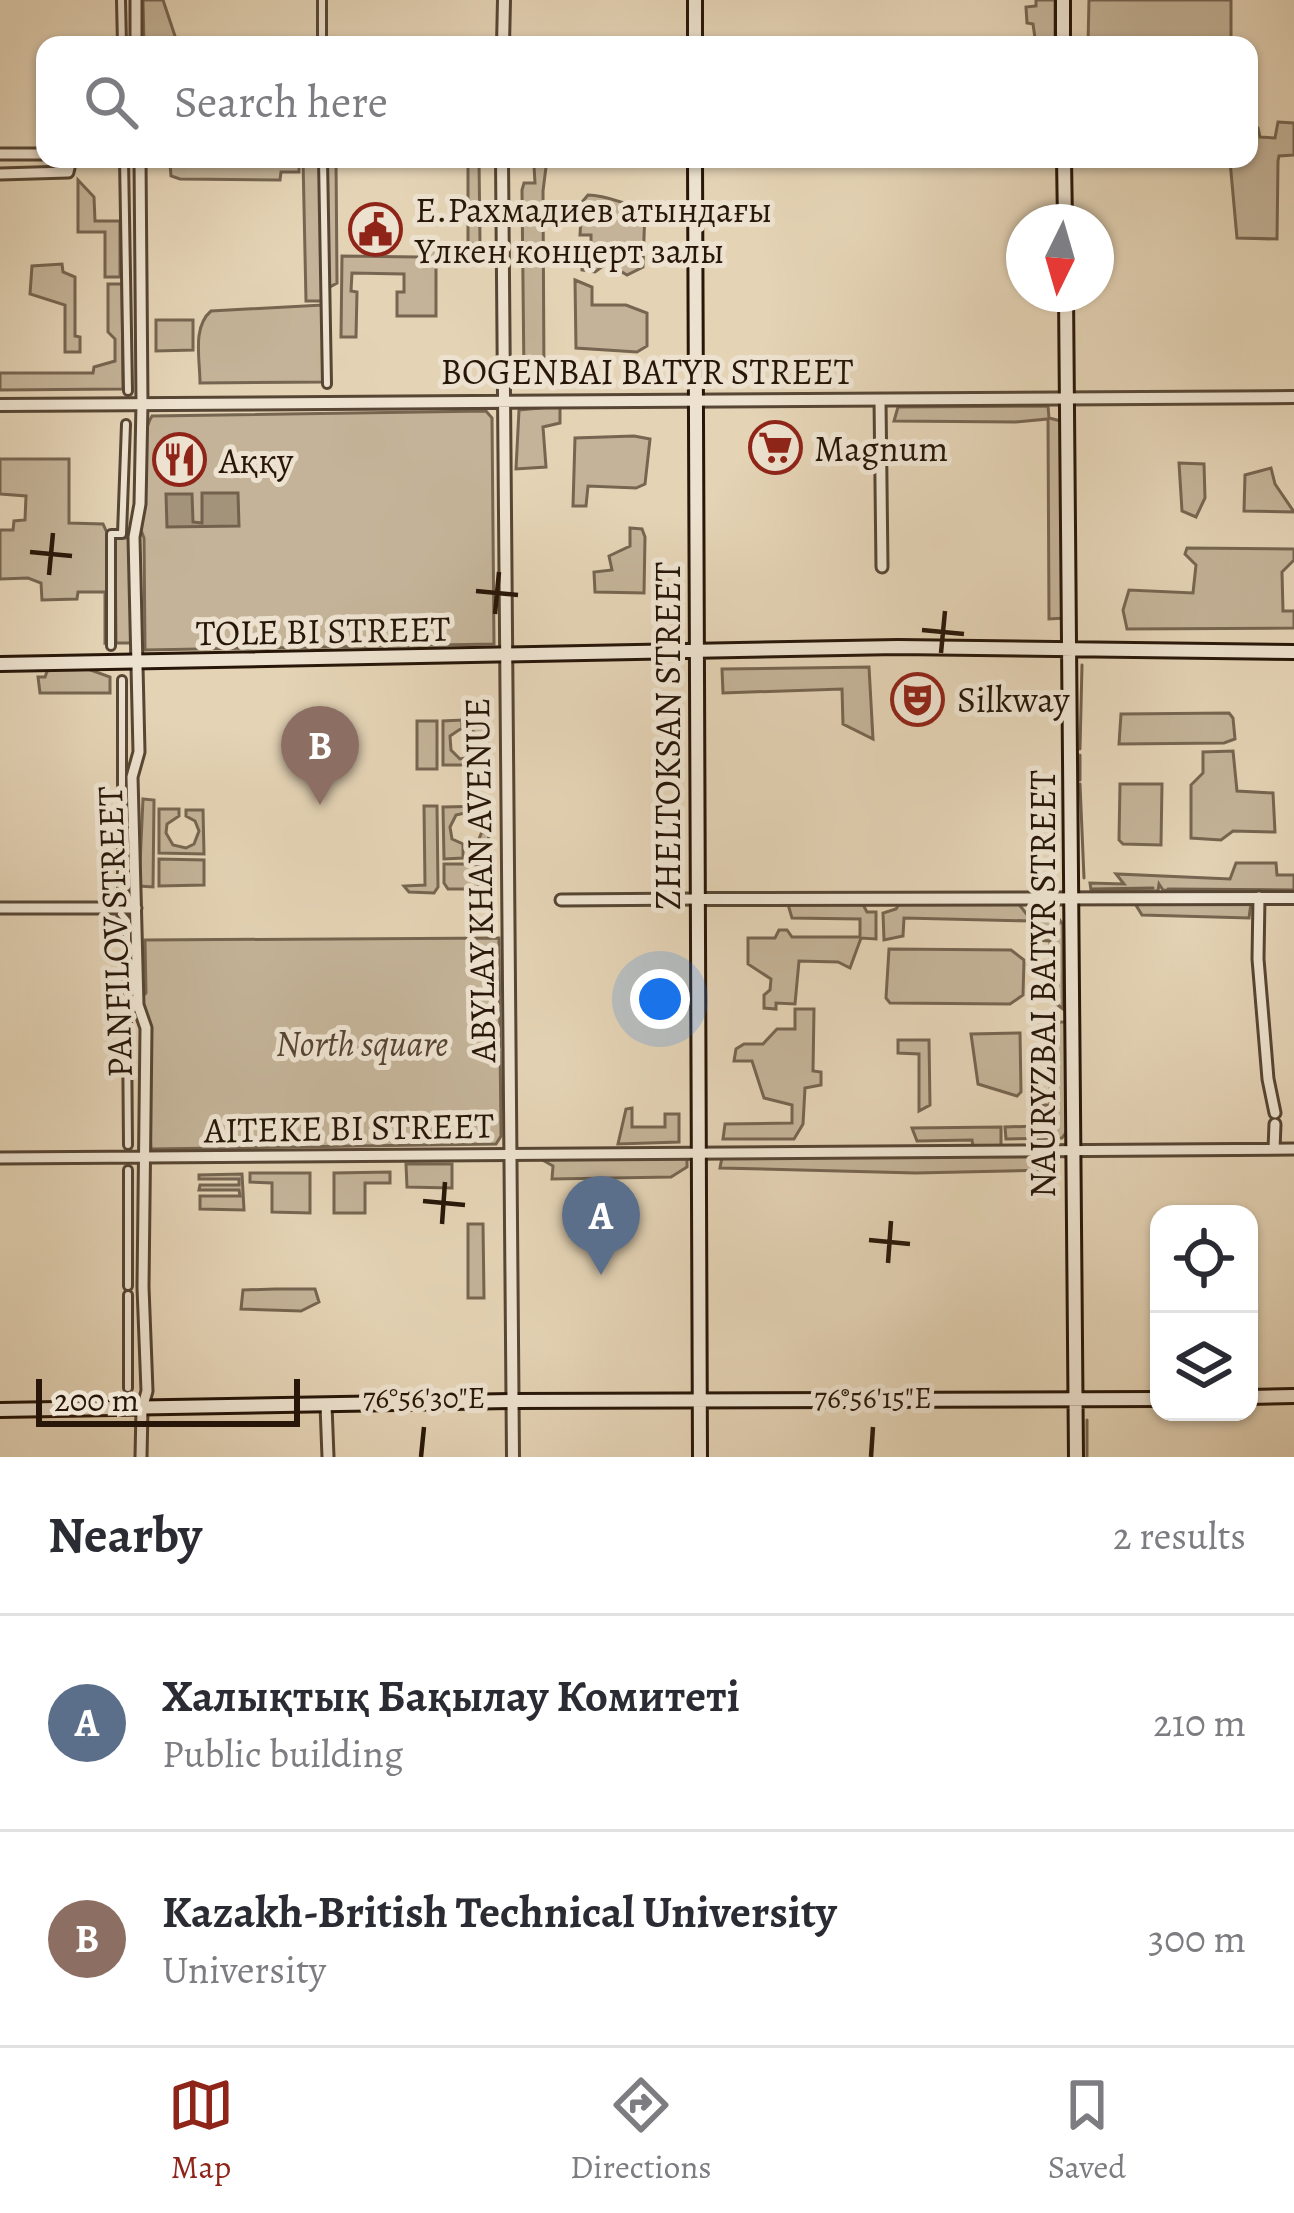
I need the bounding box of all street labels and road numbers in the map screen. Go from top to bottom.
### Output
street label: BOGENBAI BATYR STREET [441,347,854,396]
street label: ZHELTOKSAN STREET [643,561,692,910]
street label: TOLE BI STREET [195,604,451,657]
street label: ABYLAY KHAN AVENUE [452,697,507,1064]
street label: NAURYZBAI BATYR STREET [1018,770,1067,1198]
street label: PANFILOV STREET [85,785,144,1078]
street label: AITEKE BI STREET [203,1100,495,1155]

